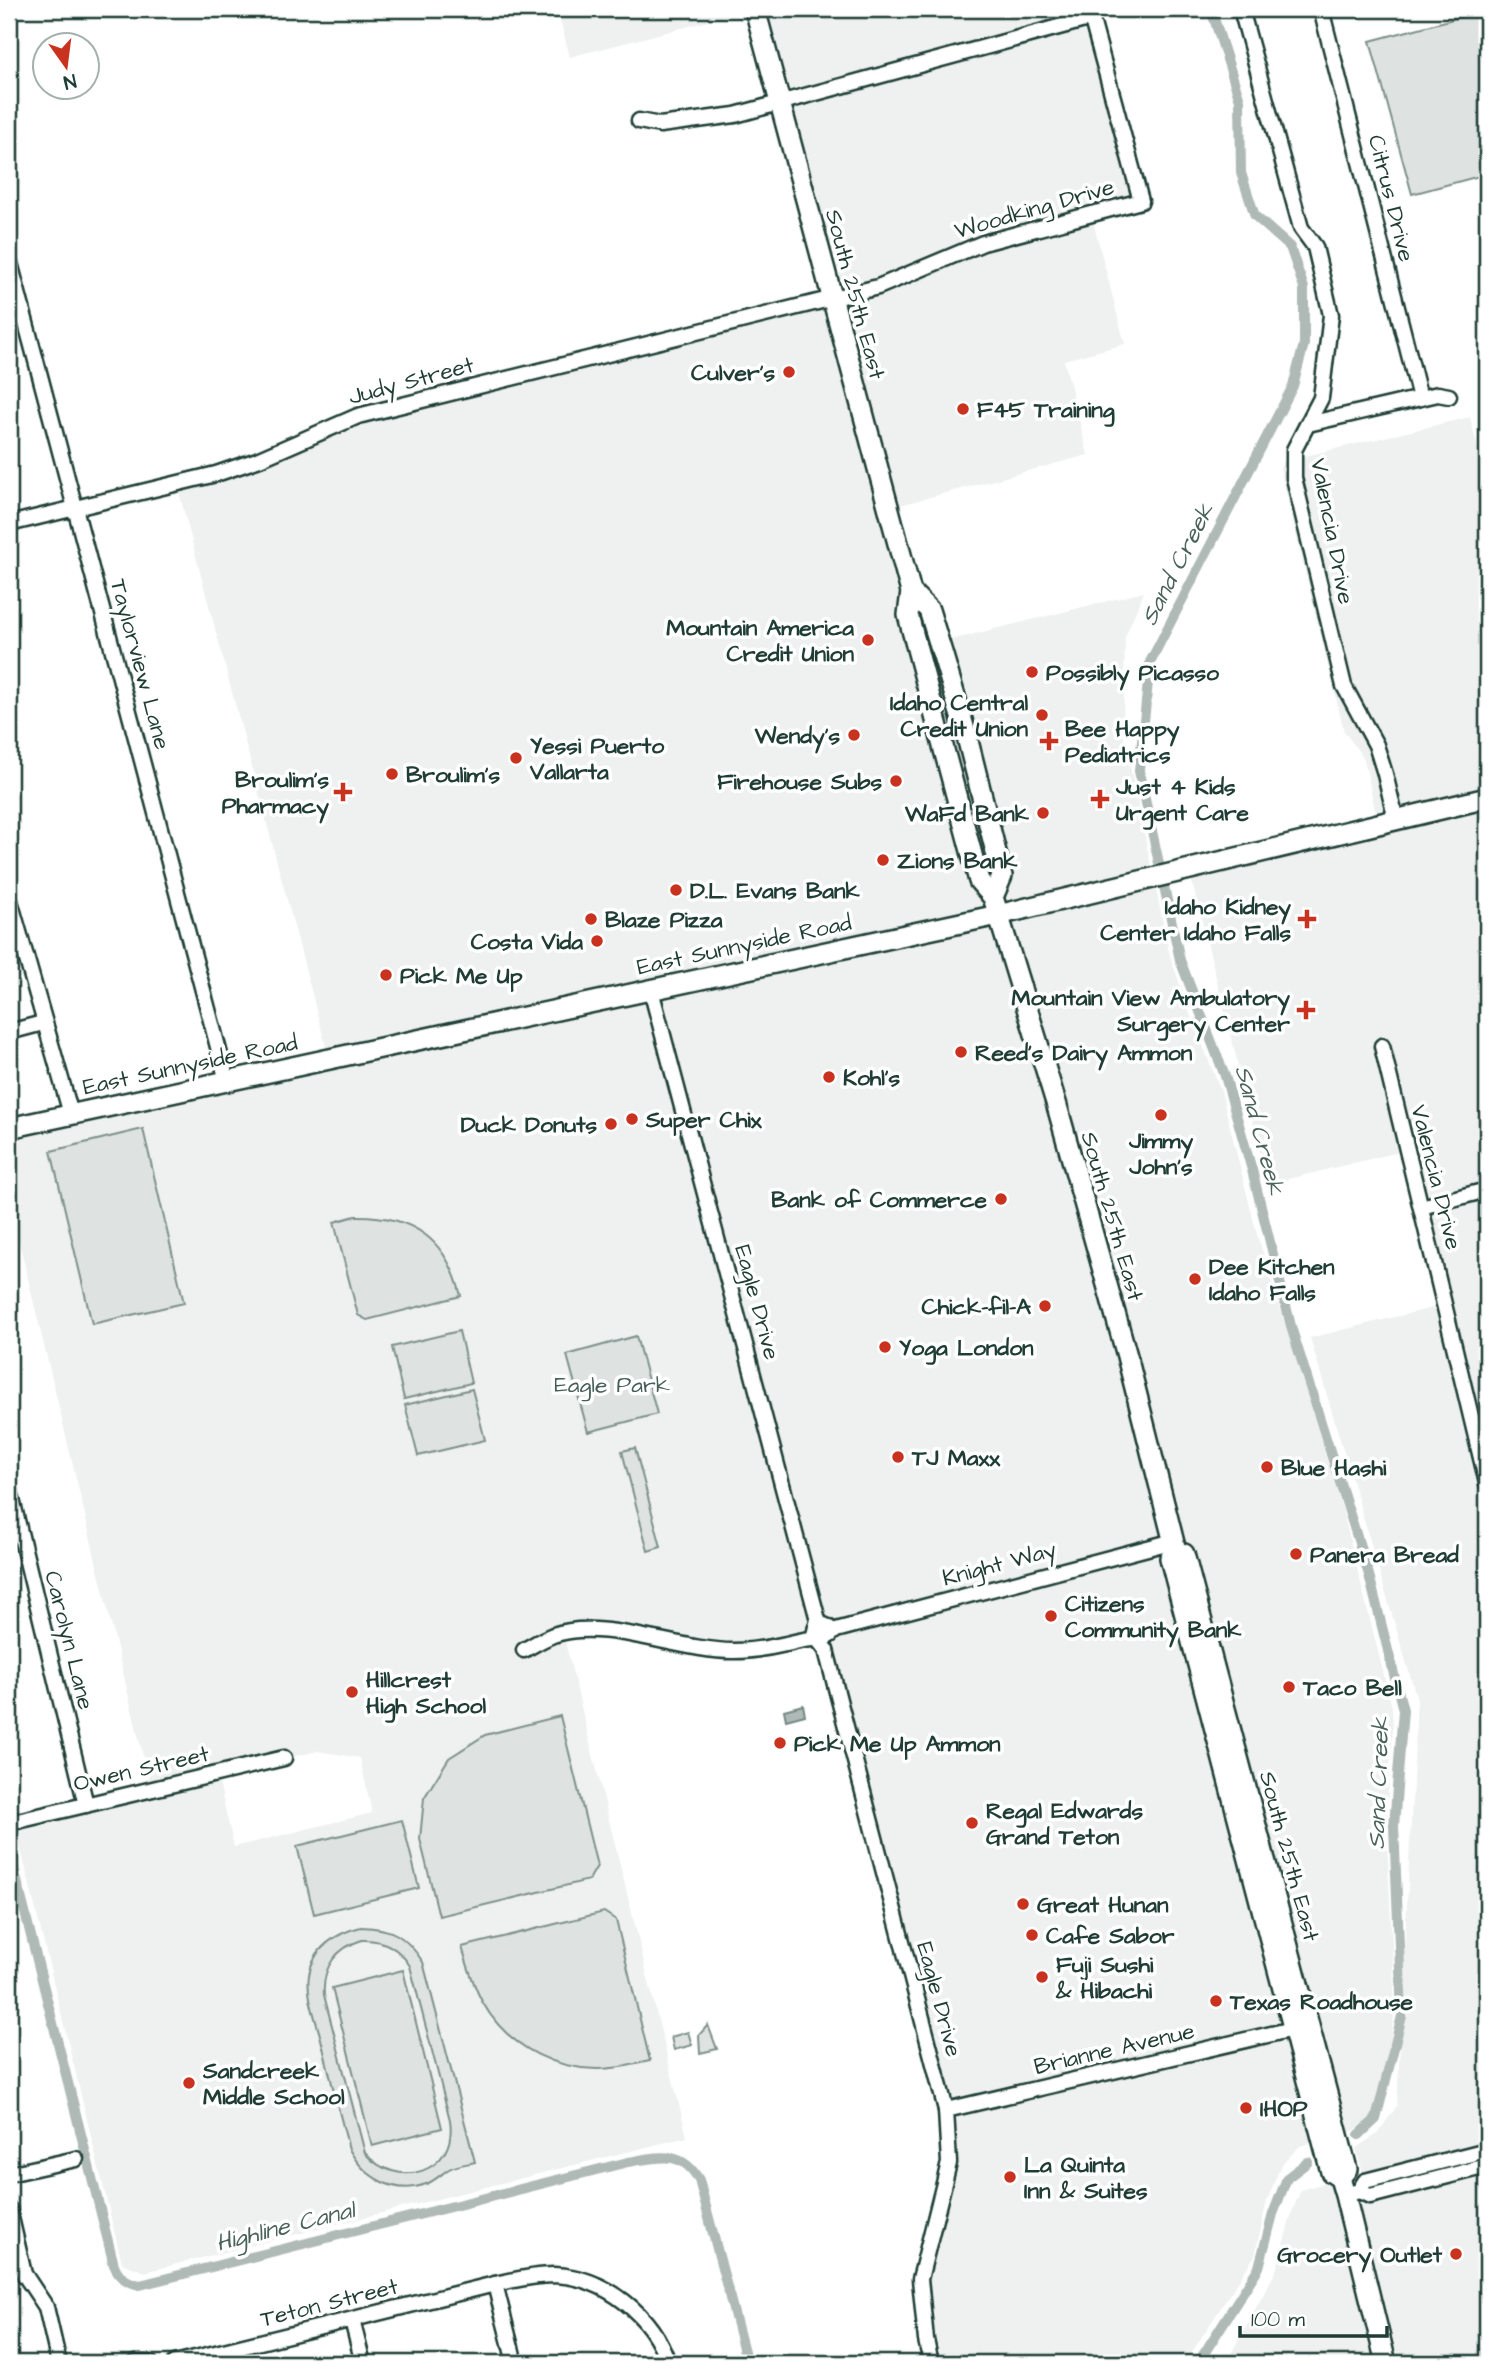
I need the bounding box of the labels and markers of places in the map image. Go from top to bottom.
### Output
place label: Culver's [691,357,775,389]
marker: Culver's [781,364,797,380]
place label: F45 Training [977,394,1115,427]
marker: F45 Training [955,401,971,417]
place label: Mountain America Credit Union [666,612,854,670]
marker: Mountain America Credit Union [860,632,876,648]
place label: Possibly Picasso [1046,657,1219,691]
marker: Possibly Picasso [1024,664,1040,680]
place label: Idaho Central Credit Union [890,687,1028,745]
marker: Idaho Central Credit Union [1034,707,1050,723]
place label: Bee Happy Pediatrics [1065,713,1180,771]
place label: Wendy's [754,720,840,754]
marker: Wendy's [846,727,862,743]
place label: Yessi Puerto Vallarta [529,730,664,788]
marker: Bee Happy Pediatrics [1039,731,1059,751]
marker: Yessi Puerto Vallarta [508,750,524,766]
place label: Broulim's [406,759,500,791]
place label: Broulim's Pharmacy [222,764,329,824]
marker: Broulim's [384,766,400,782]
place label: Firehouse Subs [717,766,882,798]
place label: Just 4 Kids Urgent Care [1115,771,1250,830]
marker: Firehouse Subs [888,773,904,789]
marker: Broulim's Pharmacy [335,784,351,800]
marker: Just 4 Kids Urgent Care [1090,789,1110,809]
place label: WaFd Bank [904,798,1030,830]
marker: WaFd Bank [1035,805,1051,821]
place label: Zions Bank [897,845,1018,877]
marker: Zions Bank [875,852,891,868]
place label: D.L. Evans Bank [690,875,861,907]
marker: D.L. Evans Bank [668,882,684,898]
place label: Idaho Kidney Center Idaho Falls [1100,891,1291,949]
place label: Blaze Pizza [605,904,723,936]
marker: Idaho Kidney Center Idaho Falls [1297,909,1317,929]
marker: Blaze Pizza [583,911,599,927]
place label: Costa Vida [471,926,583,958]
marker: Costa Vida [589,933,605,949]
place label: Pick Me Up [400,960,523,992]
marker: Pick Me Up [378,967,394,983]
place label: Mountain View Ambulatory Surgery Center [1011,982,1290,1042]
marker: Mountain View Ambulatory Surgery Center [1296,1000,1316,1020]
place label: Reed's Dairy Ammon [975,1037,1193,1071]
marker: Reed's Dairy Ammon [953,1044,969,1060]
place label: Kohl's [843,1062,901,1094]
marker: Kohl's [821,1069,837,1085]
place label: Super Chix [645,1104,763,1136]
marker: Jimmy John's [1153,1107,1169,1123]
place label: Duck Donuts [461,1109,597,1141]
marker: Super Chix [624,1111,640,1127]
marker: Duck Donuts [603,1116,619,1132]
place label: Jimmy John's [1128,1125,1193,1183]
place label: Bank of Commerce [771,1184,988,1216]
marker: Bank of Commerce [993,1191,1009,1207]
place label: Dee Kitchen Idaho Falls [1209,1251,1335,1309]
marker: Dee Kitchen Idaho Falls [1187,1271,1203,1287]
place label: Chick-fil-A [921,1291,1031,1323]
marker: Chick-fil-A [1037,1298,1053,1314]
place label: Yoga London [899,1332,1034,1365]
marker: Yoga London [877,1339,893,1355]
place label: TJ Maxx [911,1442,1001,1474]
marker: TJ Maxx [890,1449,906,1465]
place label: Blue Hashi [1281,1452,1387,1484]
marker: Blue Hashi [1259,1459,1275,1475]
place label: Panera Bread [1310,1539,1459,1571]
marker: Panera Bread [1288,1546,1304,1562]
place label: Citizens Community Bank [1065,1588,1242,1648]
marker: Citizens Community Bank [1043,1608,1059,1624]
place label: Hillcrest High School [366,1664,486,1723]
place label: Taco Bell [1302,1672,1402,1704]
marker: Taco Bell [1281,1679,1297,1695]
marker: Hillcrest High School [344,1684,360,1700]
place label: Pick Me Up Ammon [794,1728,1001,1760]
marker: Pick Me Up Ammon [772,1735,788,1751]
place label: Regal Edwards Grand Teton [986,1795,1143,1853]
marker: Regal Edwards Grand Teton [964,1815,980,1831]
place label: Great Hunan [1037,1889,1169,1921]
marker: Great Hunan [1015,1896,1031,1912]
place label: Cafe Sabor [1046,1920,1175,1952]
marker: Cafe Sabor [1024,1927,1040,1943]
place label: Fuji Sushi & Hibachi [1055,1949,1154,2007]
marker: Fuji Sushi & Hibachi [1034,1969,1050,1985]
place label: Texas Roadhouse [1229,1986,1413,2018]
marker: Texas Roadhouse [1208,1993,1224,2009]
place label: Sandcreek Middle School [202,2055,345,2113]
marker: Sandcreek Middle School [181,2075,197,2091]
place label: IHOP [1260,2093,1308,2125]
marker: IHOP [1238,2100,1254,2116]
place label: La Quinta Inn & Suites [1024,2149,1148,2207]
marker: La Quinta Inn & Suites [1002,2169,1018,2185]
place label: Grocery Outlet [1277,2239,1443,2273]
marker: Grocery Outlet [1448,2246,1464,2262]

